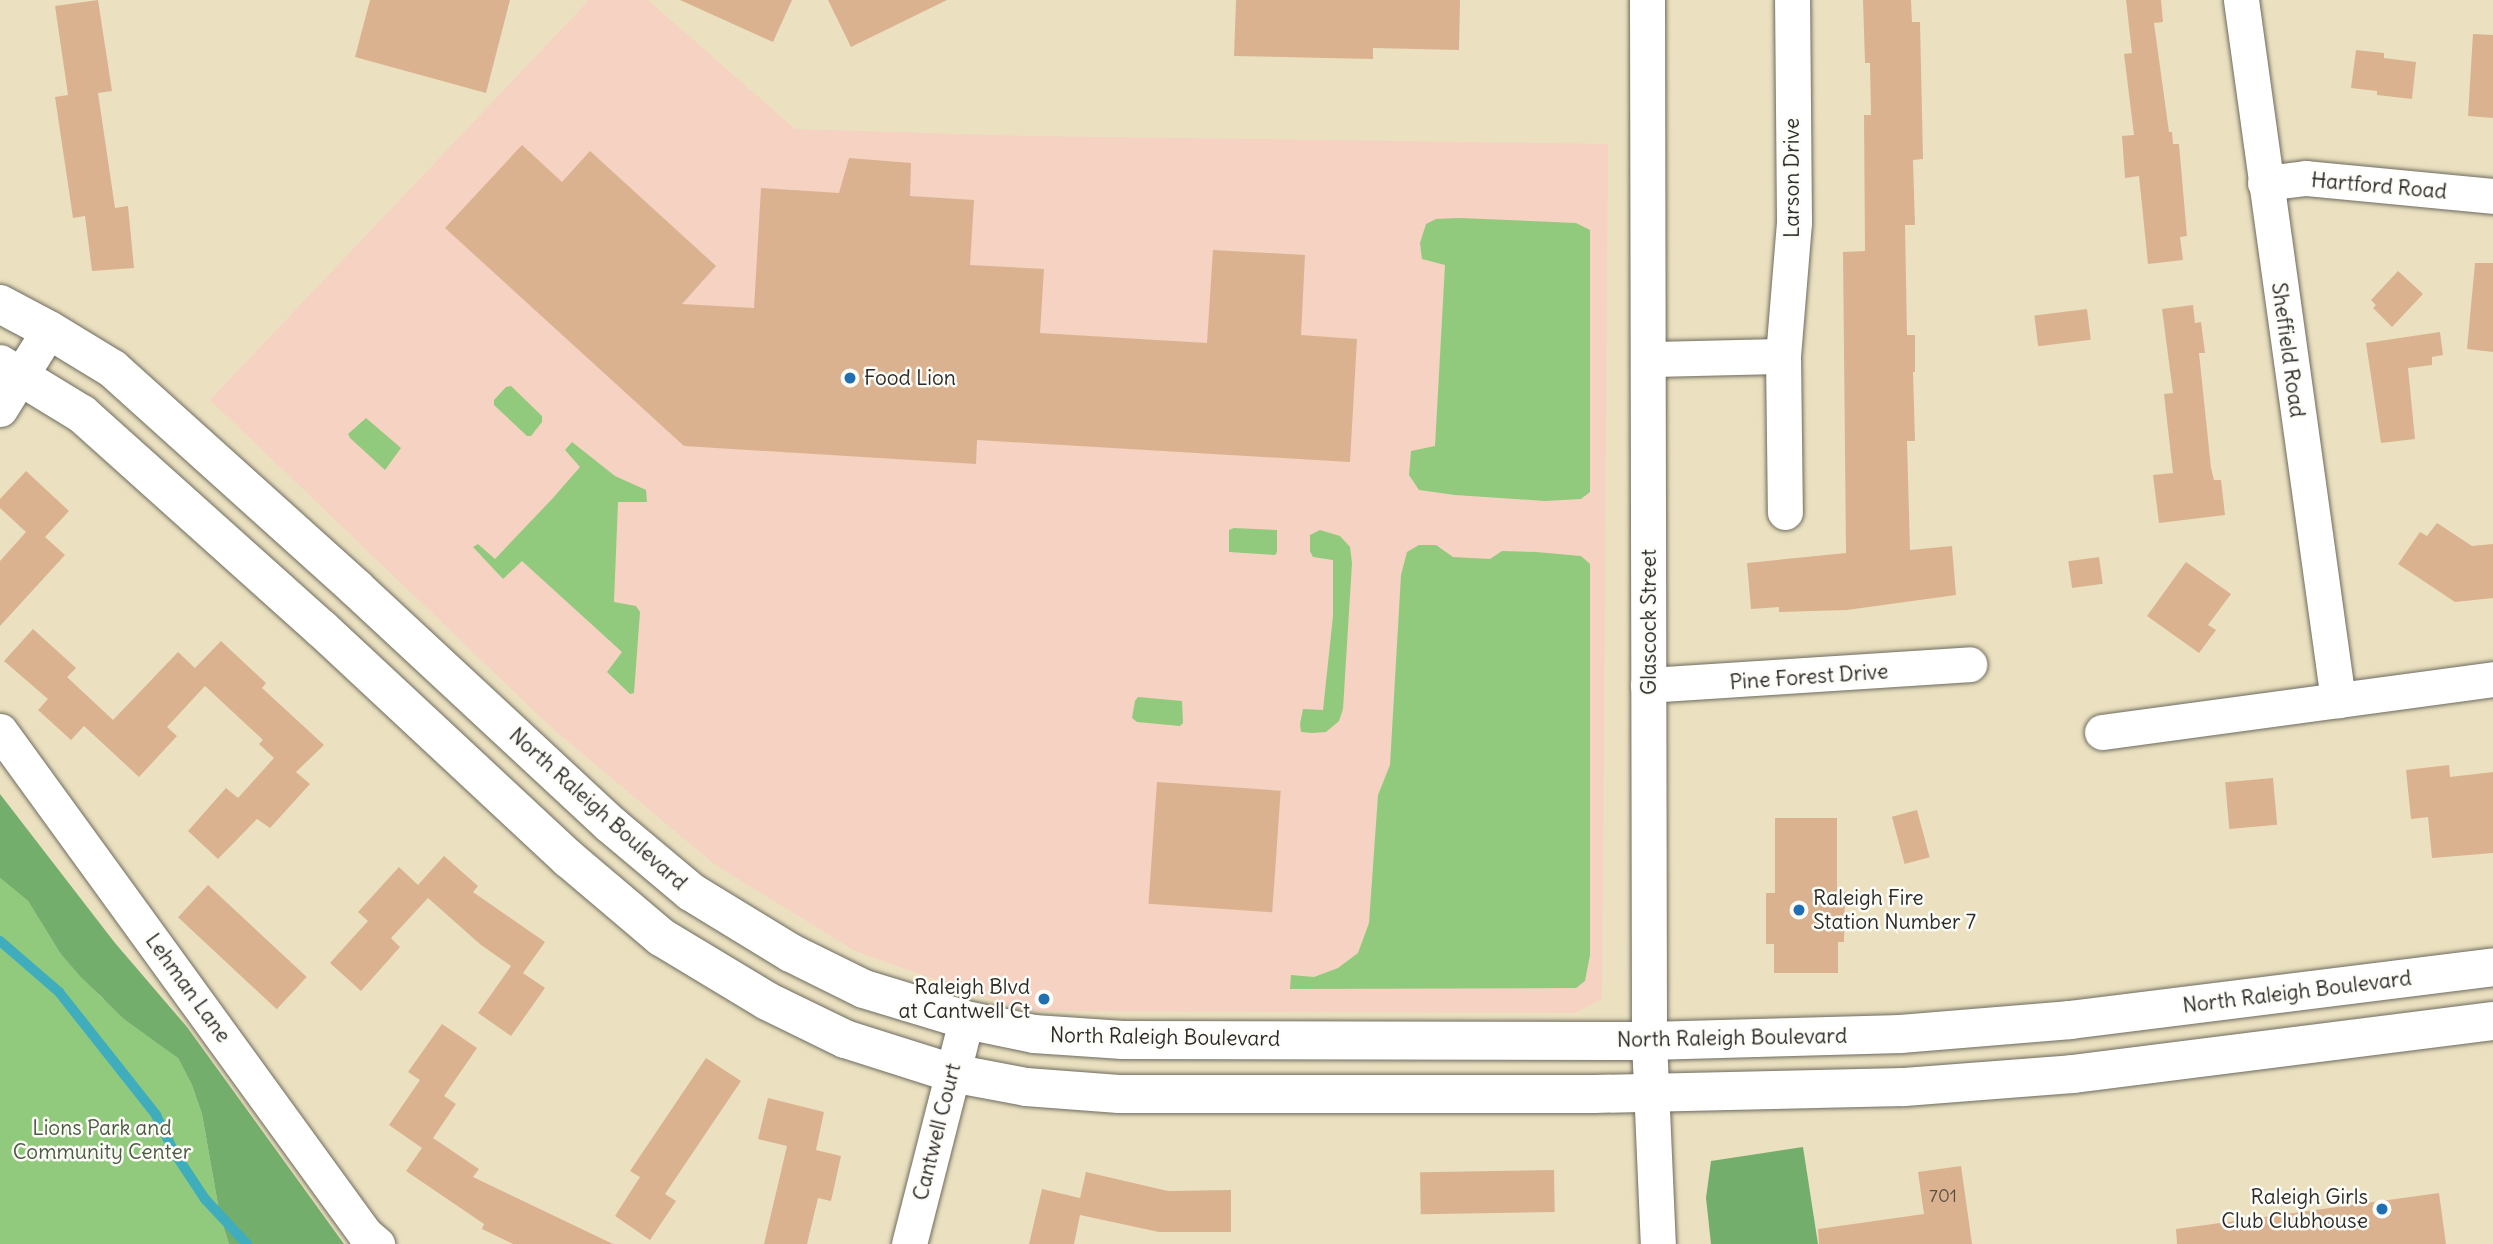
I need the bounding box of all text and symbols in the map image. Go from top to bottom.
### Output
street label: Larson Drive [1779,118,1805,238]
street label: Hartford Road [2310,168,2448,204]
street label: Sheffield Road [2266,281,2310,419]
place label: Food Lion [864,365,956,391]
marker: Food Lion [842,370,858,386]
street label: Glascock Street [1636,549,1662,695]
street label: Pine Forest Drive [1729,659,1889,695]
street label: North Raleigh Boulevard [504,723,692,895]
place label: Raleigh Fire Station Number 7 [1813,885,1976,935]
marker: Raleigh Fire Station Number 7 [1791,902,1807,918]
street label: Lehman Lane [140,929,236,1047]
street label: North Raleigh Boulevard [2181,965,2413,1019]
place label: Raleigh Blvd at Cantwell Ct [899,974,1030,1024]
marker: Raleigh Blvd at Cantwell Ct [1036,991,1052,1007]
street label: North Raleigh Boulevard [1050,1022,1280,1052]
street label: North Raleigh Boulevard [1617,1023,1847,1053]
street label: Cantwell Court [908,1061,966,1203]
park label: Lions Park and Community Center [13,1115,191,1165]
place label: Raleigh Girls Club Clubhouse [2221,1184,2368,1234]
house number: 701 [1929,1185,1957,1207]
marker: Raleigh Girls Club Clubhouse [2374,1201,2390,1217]

